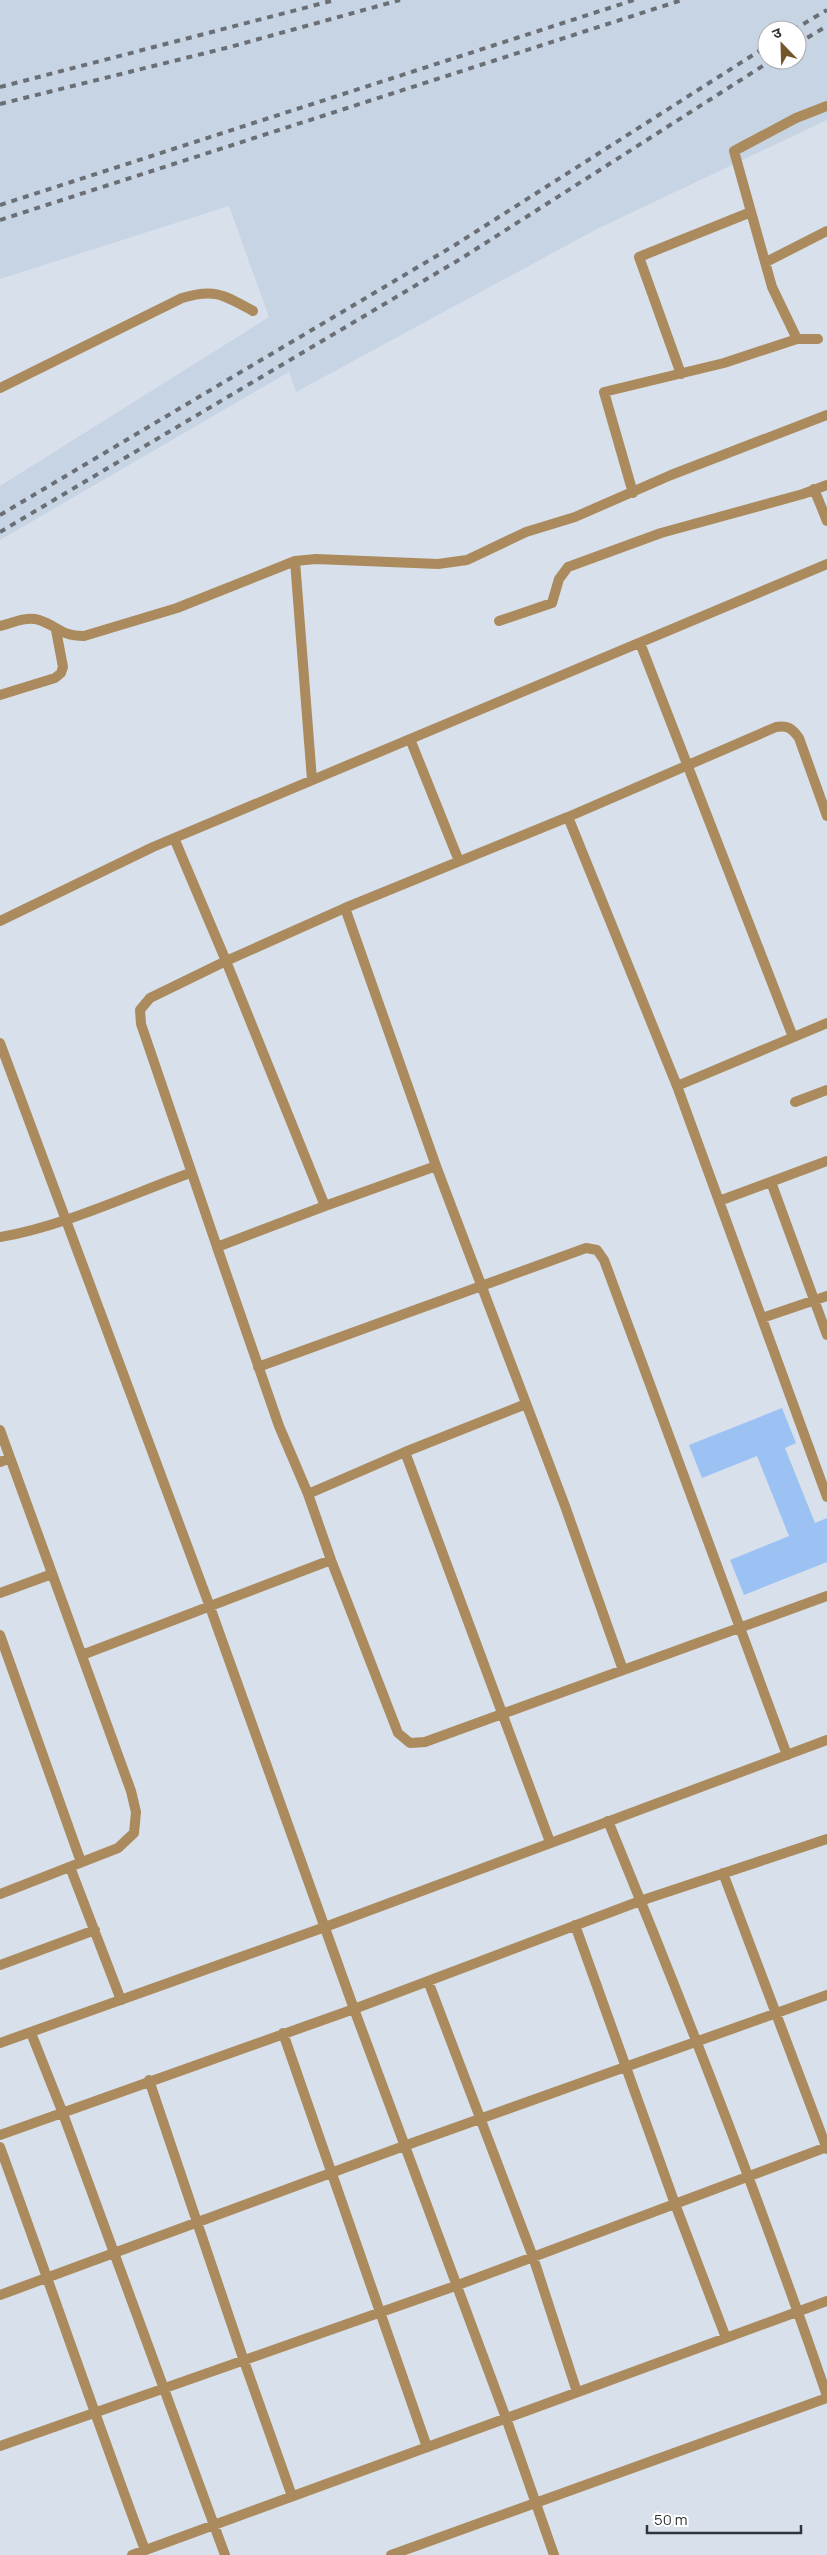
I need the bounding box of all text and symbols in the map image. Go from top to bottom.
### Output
north arrow [757,20,807,70]
text: उ [769,22,785,43]
scale bar [647,2502,801,2534]
text: 50 m [654,2509,688,2530]

